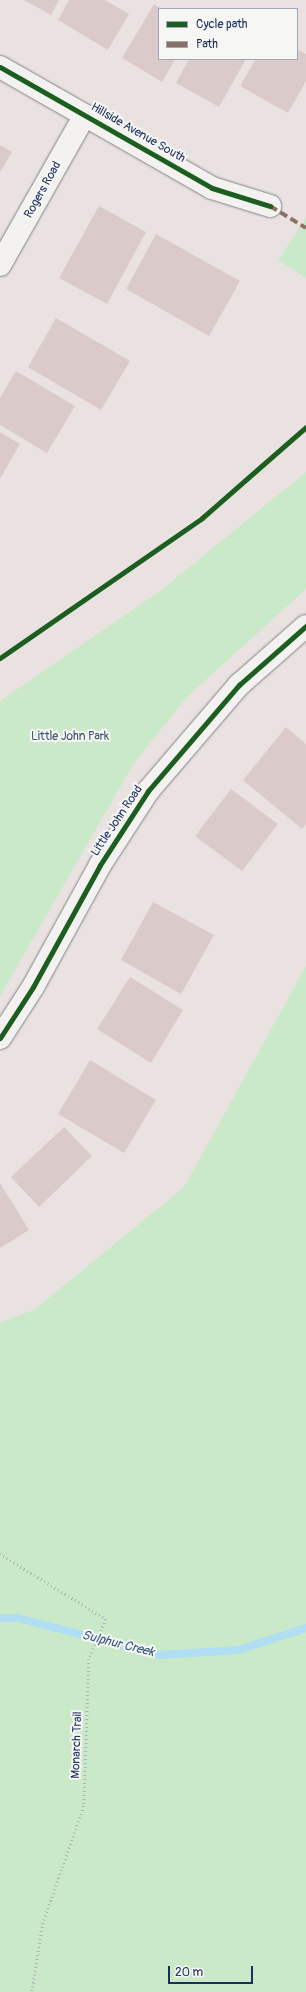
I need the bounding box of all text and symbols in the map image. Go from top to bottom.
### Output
legend [158,8,298,60]
text: Cycle path [196,17,247,32]
text: Path [196,37,218,52]
street label: Hillside Avenue South [88,100,188,166]
street label: Rogers Road [22,159,64,221]
park label: Little John Park [31,730,109,744]
street label: Little John Road [88,783,146,859]
water label: Sulphur Creek [80,1627,156,1661]
street label: Monarch Trail [69,1711,85,1779]
scale bar [170,1958,255,1984]
text: 20 m [175,1965,203,1980]

